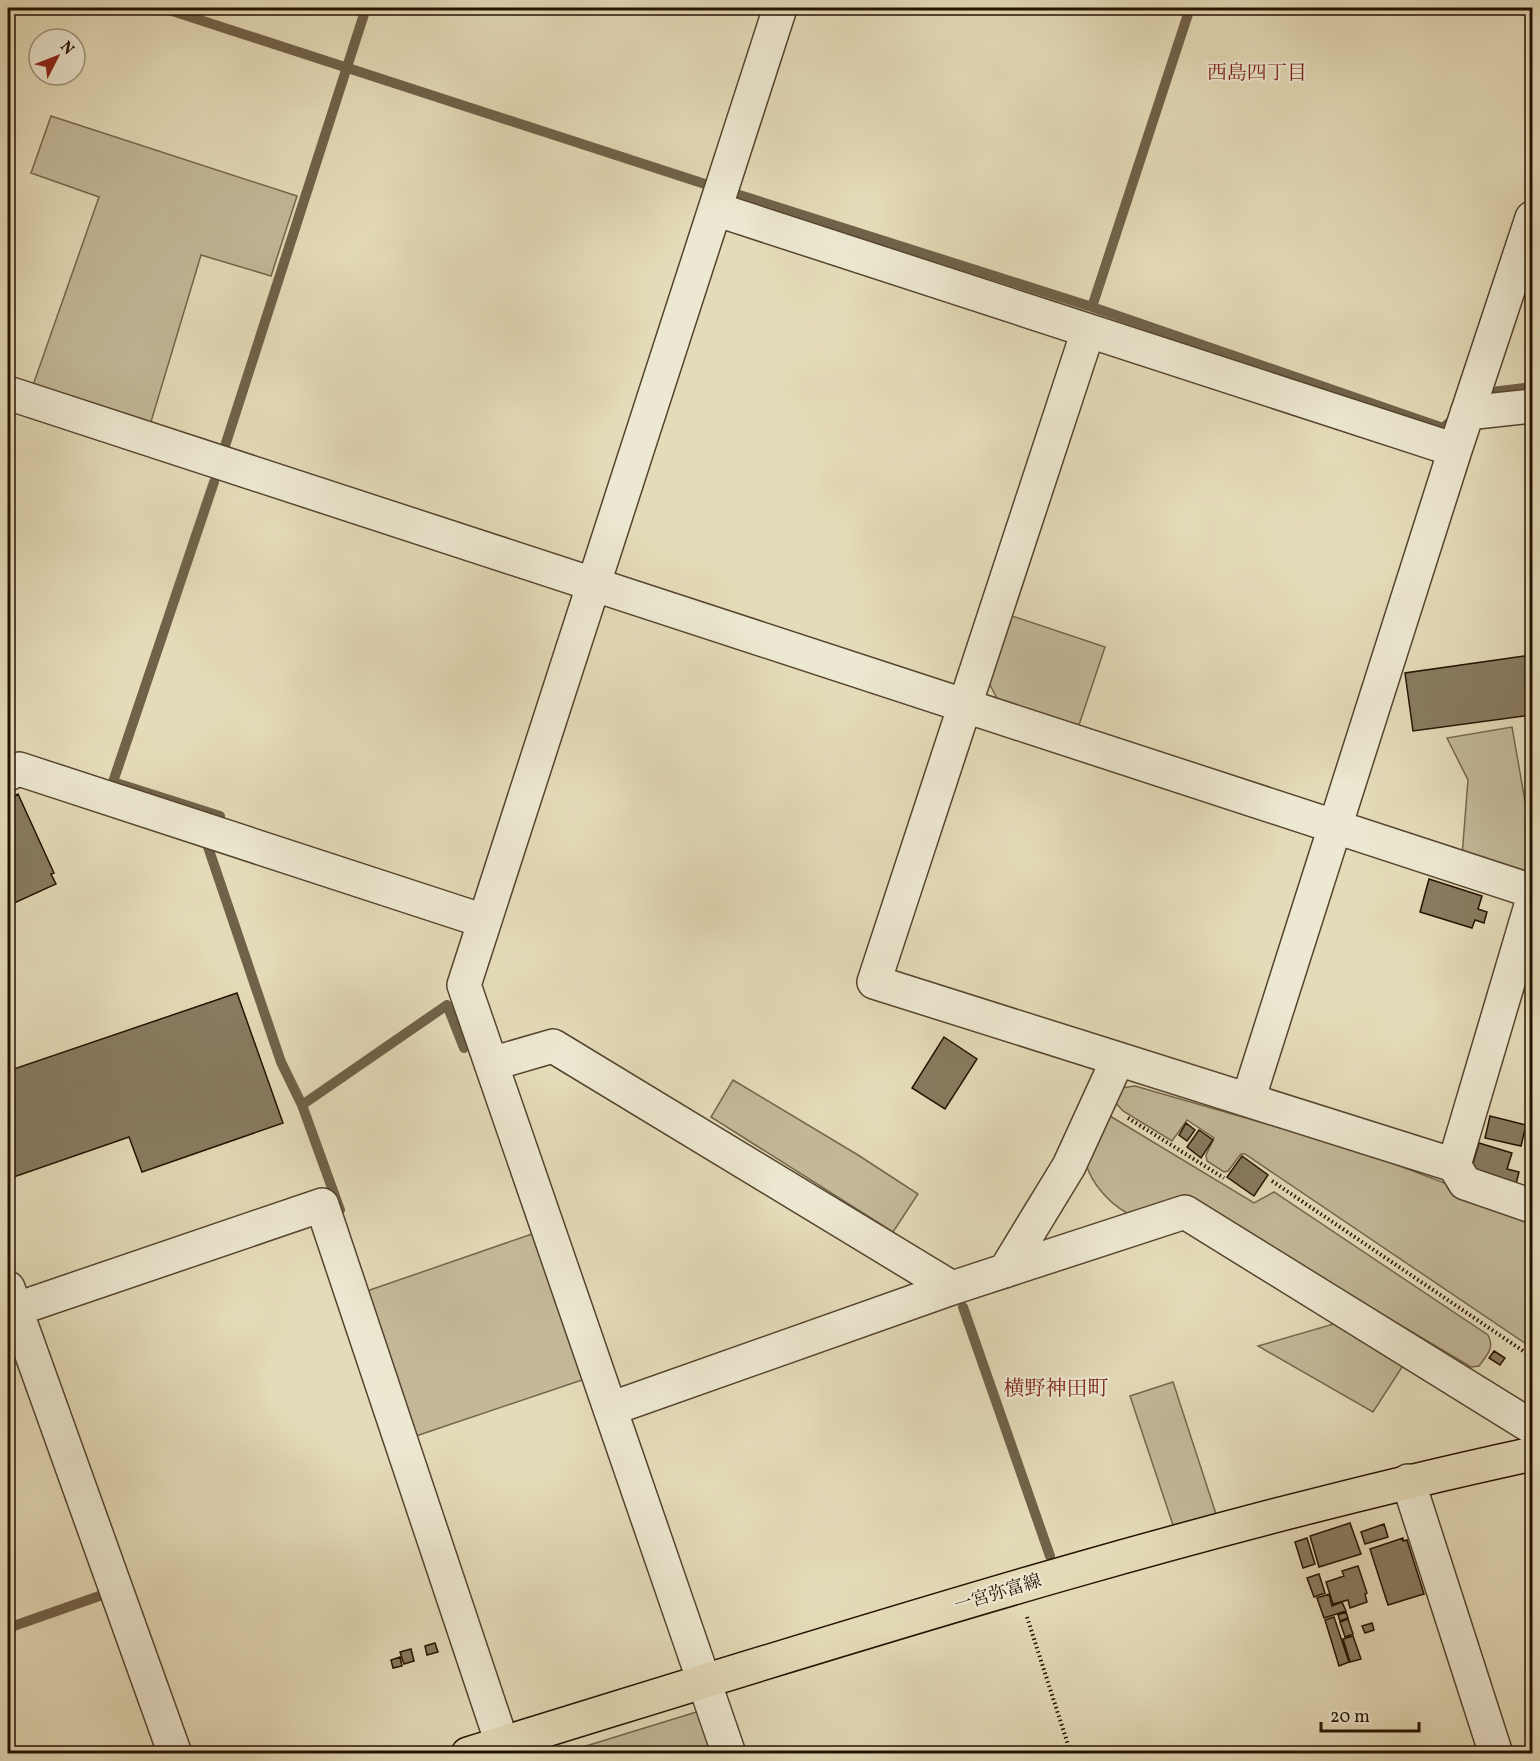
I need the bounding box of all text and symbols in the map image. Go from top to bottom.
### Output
north arrow [27,27,87,87]
text: N [55,37,79,60]
district label: 西島四丁目 [1207,60,1307,88]
district label: 横野神田町 [1004,1375,1109,1404]
street label: 一宮弥富線 [951,1569,1045,1619]
scale bar [1321,1695,1418,1733]
text: 20 m [1330,1705,1370,1730]

